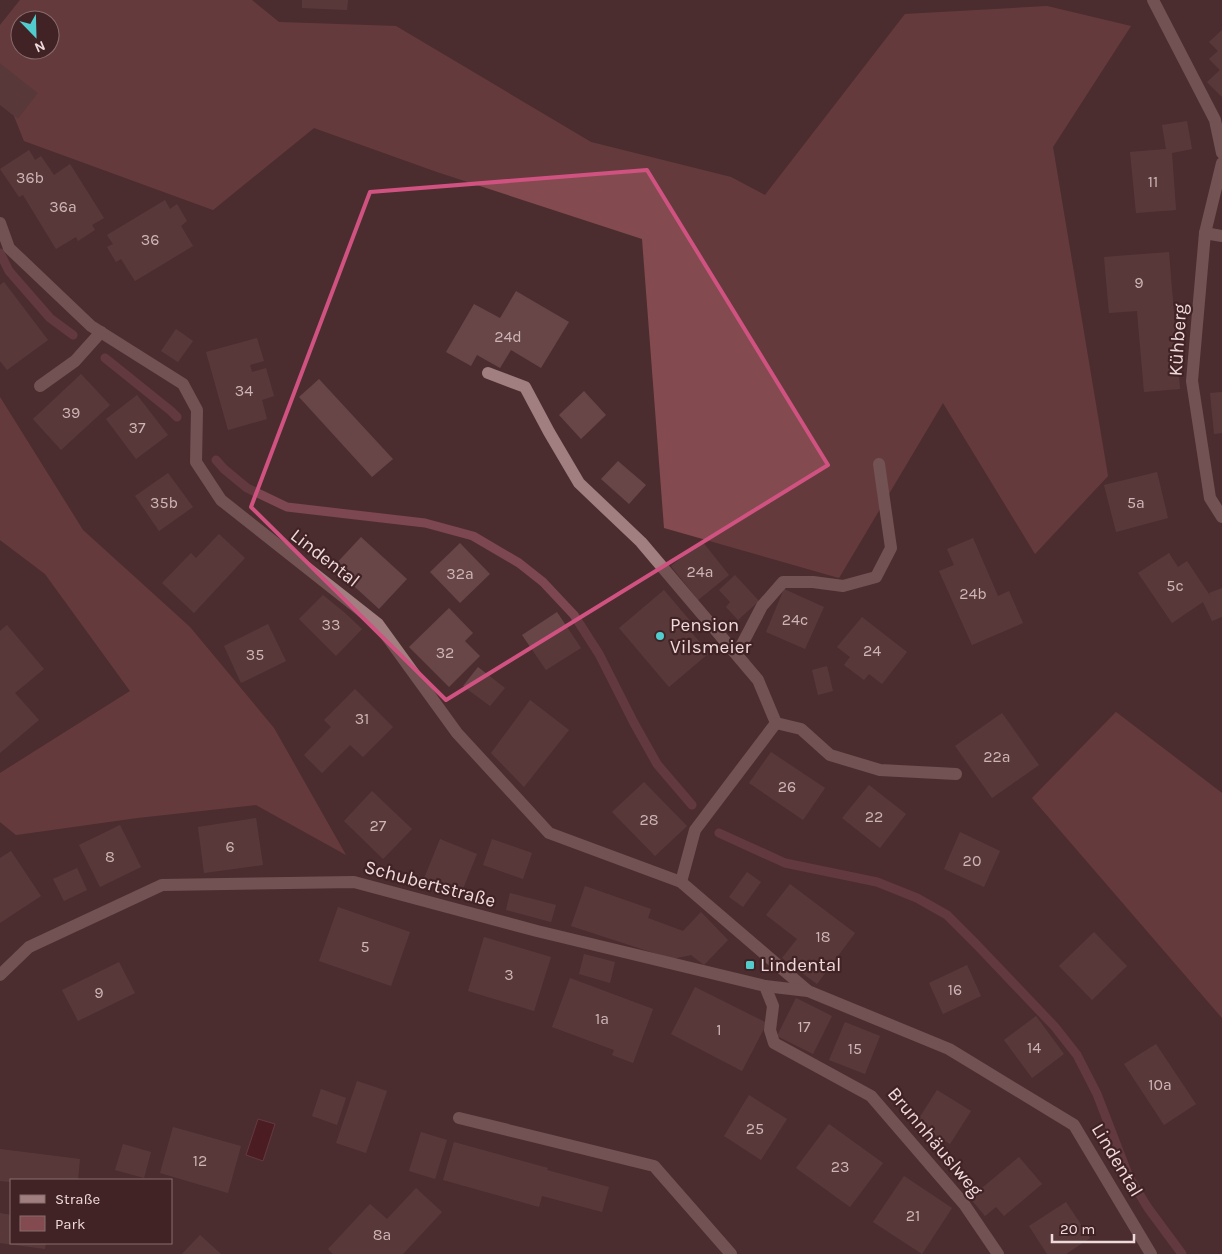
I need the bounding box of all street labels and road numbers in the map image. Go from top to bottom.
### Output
street label: Kühberg [1164,303,1192,377]
street label: Lindental [286,524,364,592]
street label: Schubertstraße [362,856,498,912]
street label: Brunnhäuslweg [883,1083,987,1201]
street label: Lindental [1087,1119,1147,1201]

